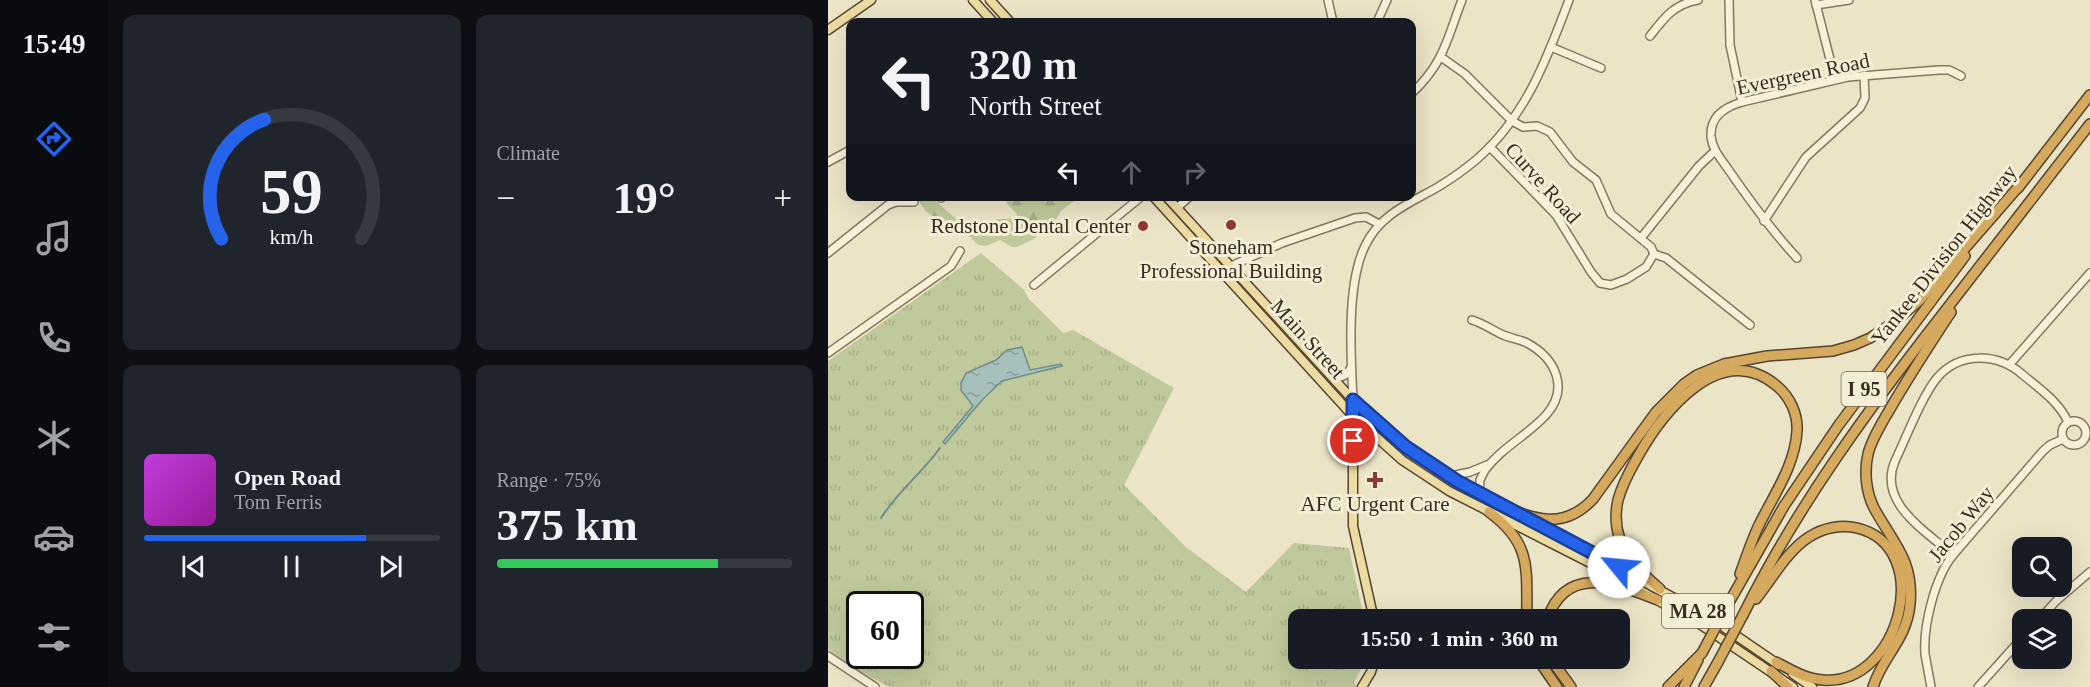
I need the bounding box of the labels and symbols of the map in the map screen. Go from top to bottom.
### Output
street label: Evergreen Road [1734,48,1872,100]
street label: Curve Road [1500,137,1586,229]
street label: Yankee Division Highway [1866,160,2022,350]
place label: Redstone Dental Center [930,214,1131,238]
marker: Stoneham Professional Building [1224,218,1238,232]
marker: Redstone Dental Center [1136,219,1150,233]
place label: Stoneham Professional Building [1140,235,1323,283]
street label: Main Street [1266,294,1350,384]
road number: I 95 [1842,372,1886,406]
pin [1327,415,1378,466]
marker: AFC Urgent Care [1366,471,1384,489]
street label: Jacob Way [1923,481,1999,567]
place label: AFC Urgent Care [1301,492,1449,516]
position arrow [1587,535,1651,599]
speed limit sign: 60 [846,591,924,669]
road number: MA 28 [1662,594,1734,628]

